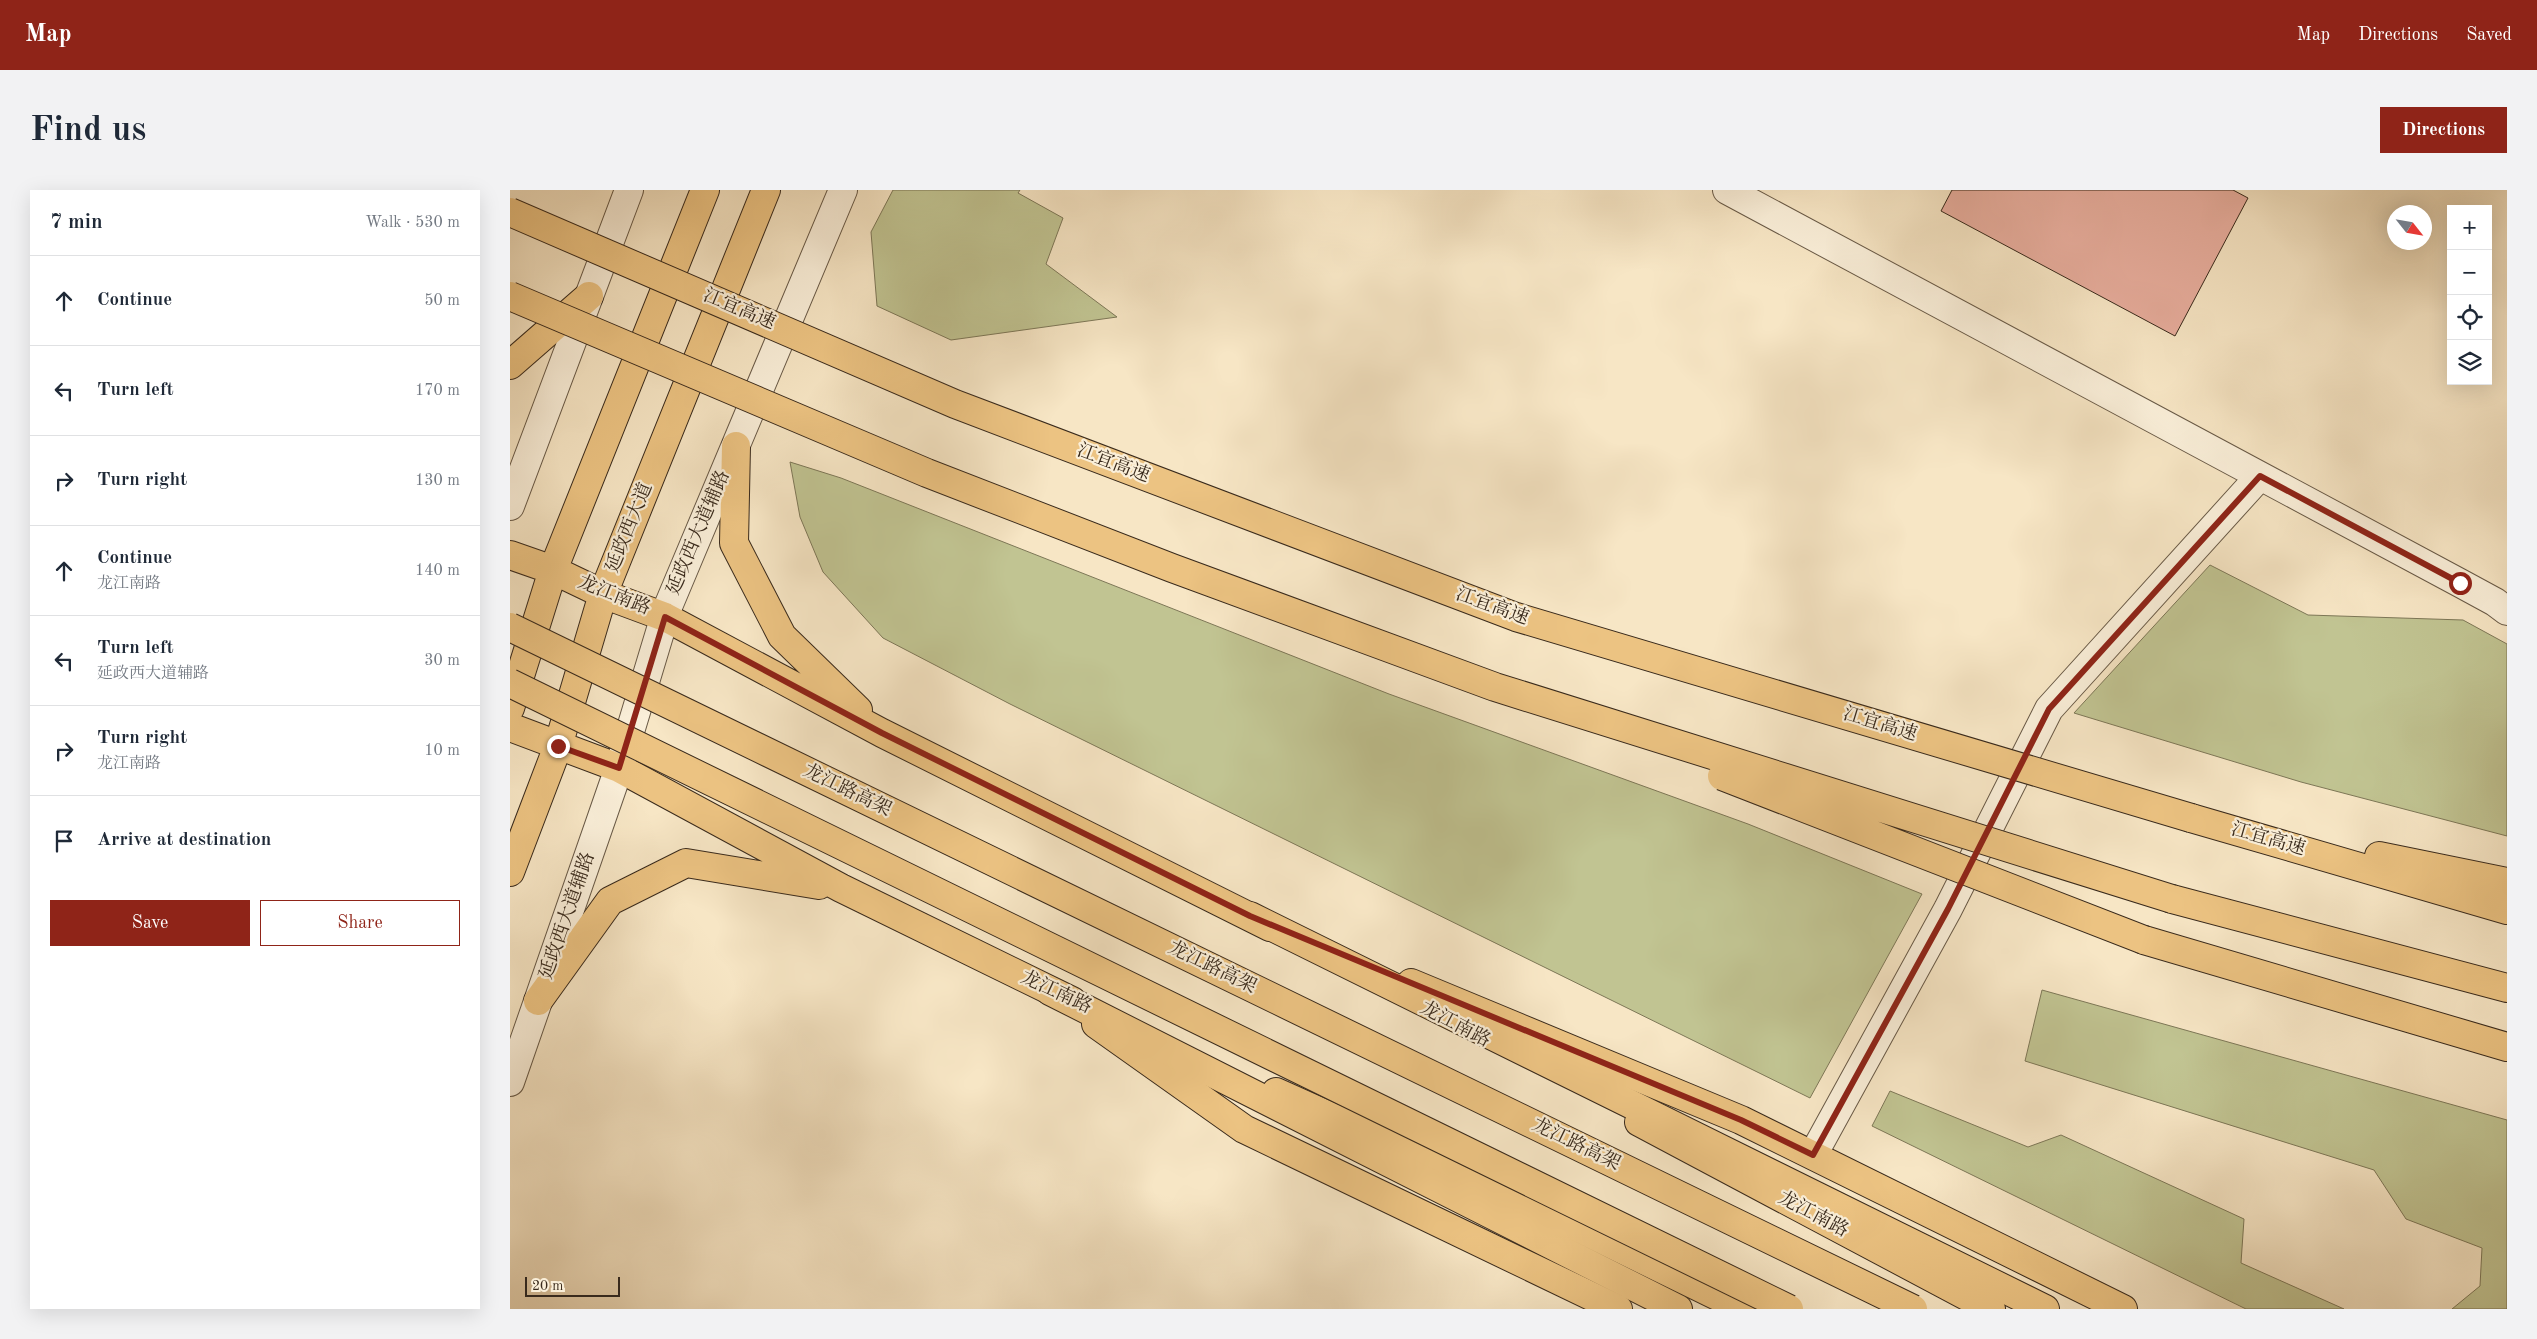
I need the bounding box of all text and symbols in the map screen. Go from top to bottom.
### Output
text: Map [25,23,72,47]
text: Map [2297,26,2330,44]
text: Directions [2358,26,2438,44]
text: Saved [2466,26,2512,44]
button: Directions [2380,107,2507,153]
text: Find us [30,113,146,148]
north arrow [2387,205,2432,250]
map controls [2447,205,2492,385]
button: + [2447,205,2492,250]
text: 7 min [50,212,103,233]
text: Walk · 530 m [365,215,460,231]
button: − [2447,250,2492,295]
street label: 江宜高速 [700,284,779,334]
icon: ahead [50,287,78,315]
text: Continue [97,291,172,310]
text: 50 m [424,293,460,309]
button: locate [2447,295,2492,340]
button: layers [2447,340,2492,385]
icon: left [50,377,78,405]
text: Turn left [97,381,174,400]
text: 170 m [415,383,460,399]
street label: 江宜高速 [1074,439,1153,486]
icon: right [50,467,78,495]
street label: 延政西大道辅路 [662,467,734,598]
text: Turn right [97,471,187,490]
text: 130 m [415,473,460,489]
street label: 延政西大道 [601,479,657,576]
text: Continue [97,549,172,568]
icon: ahead [50,557,78,585]
text: 140 m [415,563,460,579]
street label: 龙江南路 [575,570,654,619]
route start [2449,572,2472,595]
text: 龙江南路 [97,576,161,592]
street label: 江宜高速 [1453,582,1532,629]
text: Turn left [97,639,174,658]
icon: left [50,647,78,675]
text: 30 m [424,653,460,669]
text: 延政西大道辅路 [97,666,209,682]
street label: 江宜高速 [1841,702,1920,745]
text: Turn right [97,729,187,748]
route end [547,735,570,758]
icon: right [50,737,78,765]
text: 10 m [424,743,460,759]
text: 龙江南路 [97,756,161,772]
street label: 龙江路高架 [800,759,895,820]
street label: 江宜高速 [2229,818,2308,860]
icon: arrive [50,827,78,855]
text: Arrive at destination [97,831,271,850]
street label: 延政西大道辅路 [535,849,599,982]
button: Save [50,900,250,946]
button: Share [260,900,460,946]
street label: 龙江路高架 [1165,936,1260,997]
street label: 龙江南路 [1018,966,1096,1018]
street label: 龙江南路 [1417,996,1494,1051]
street label: 龙江路高架 [1529,1113,1624,1174]
street label: 龙江南路 [1775,1186,1852,1241]
scale bar [525,1274,620,1297]
text: 20 m [532,1279,563,1293]

